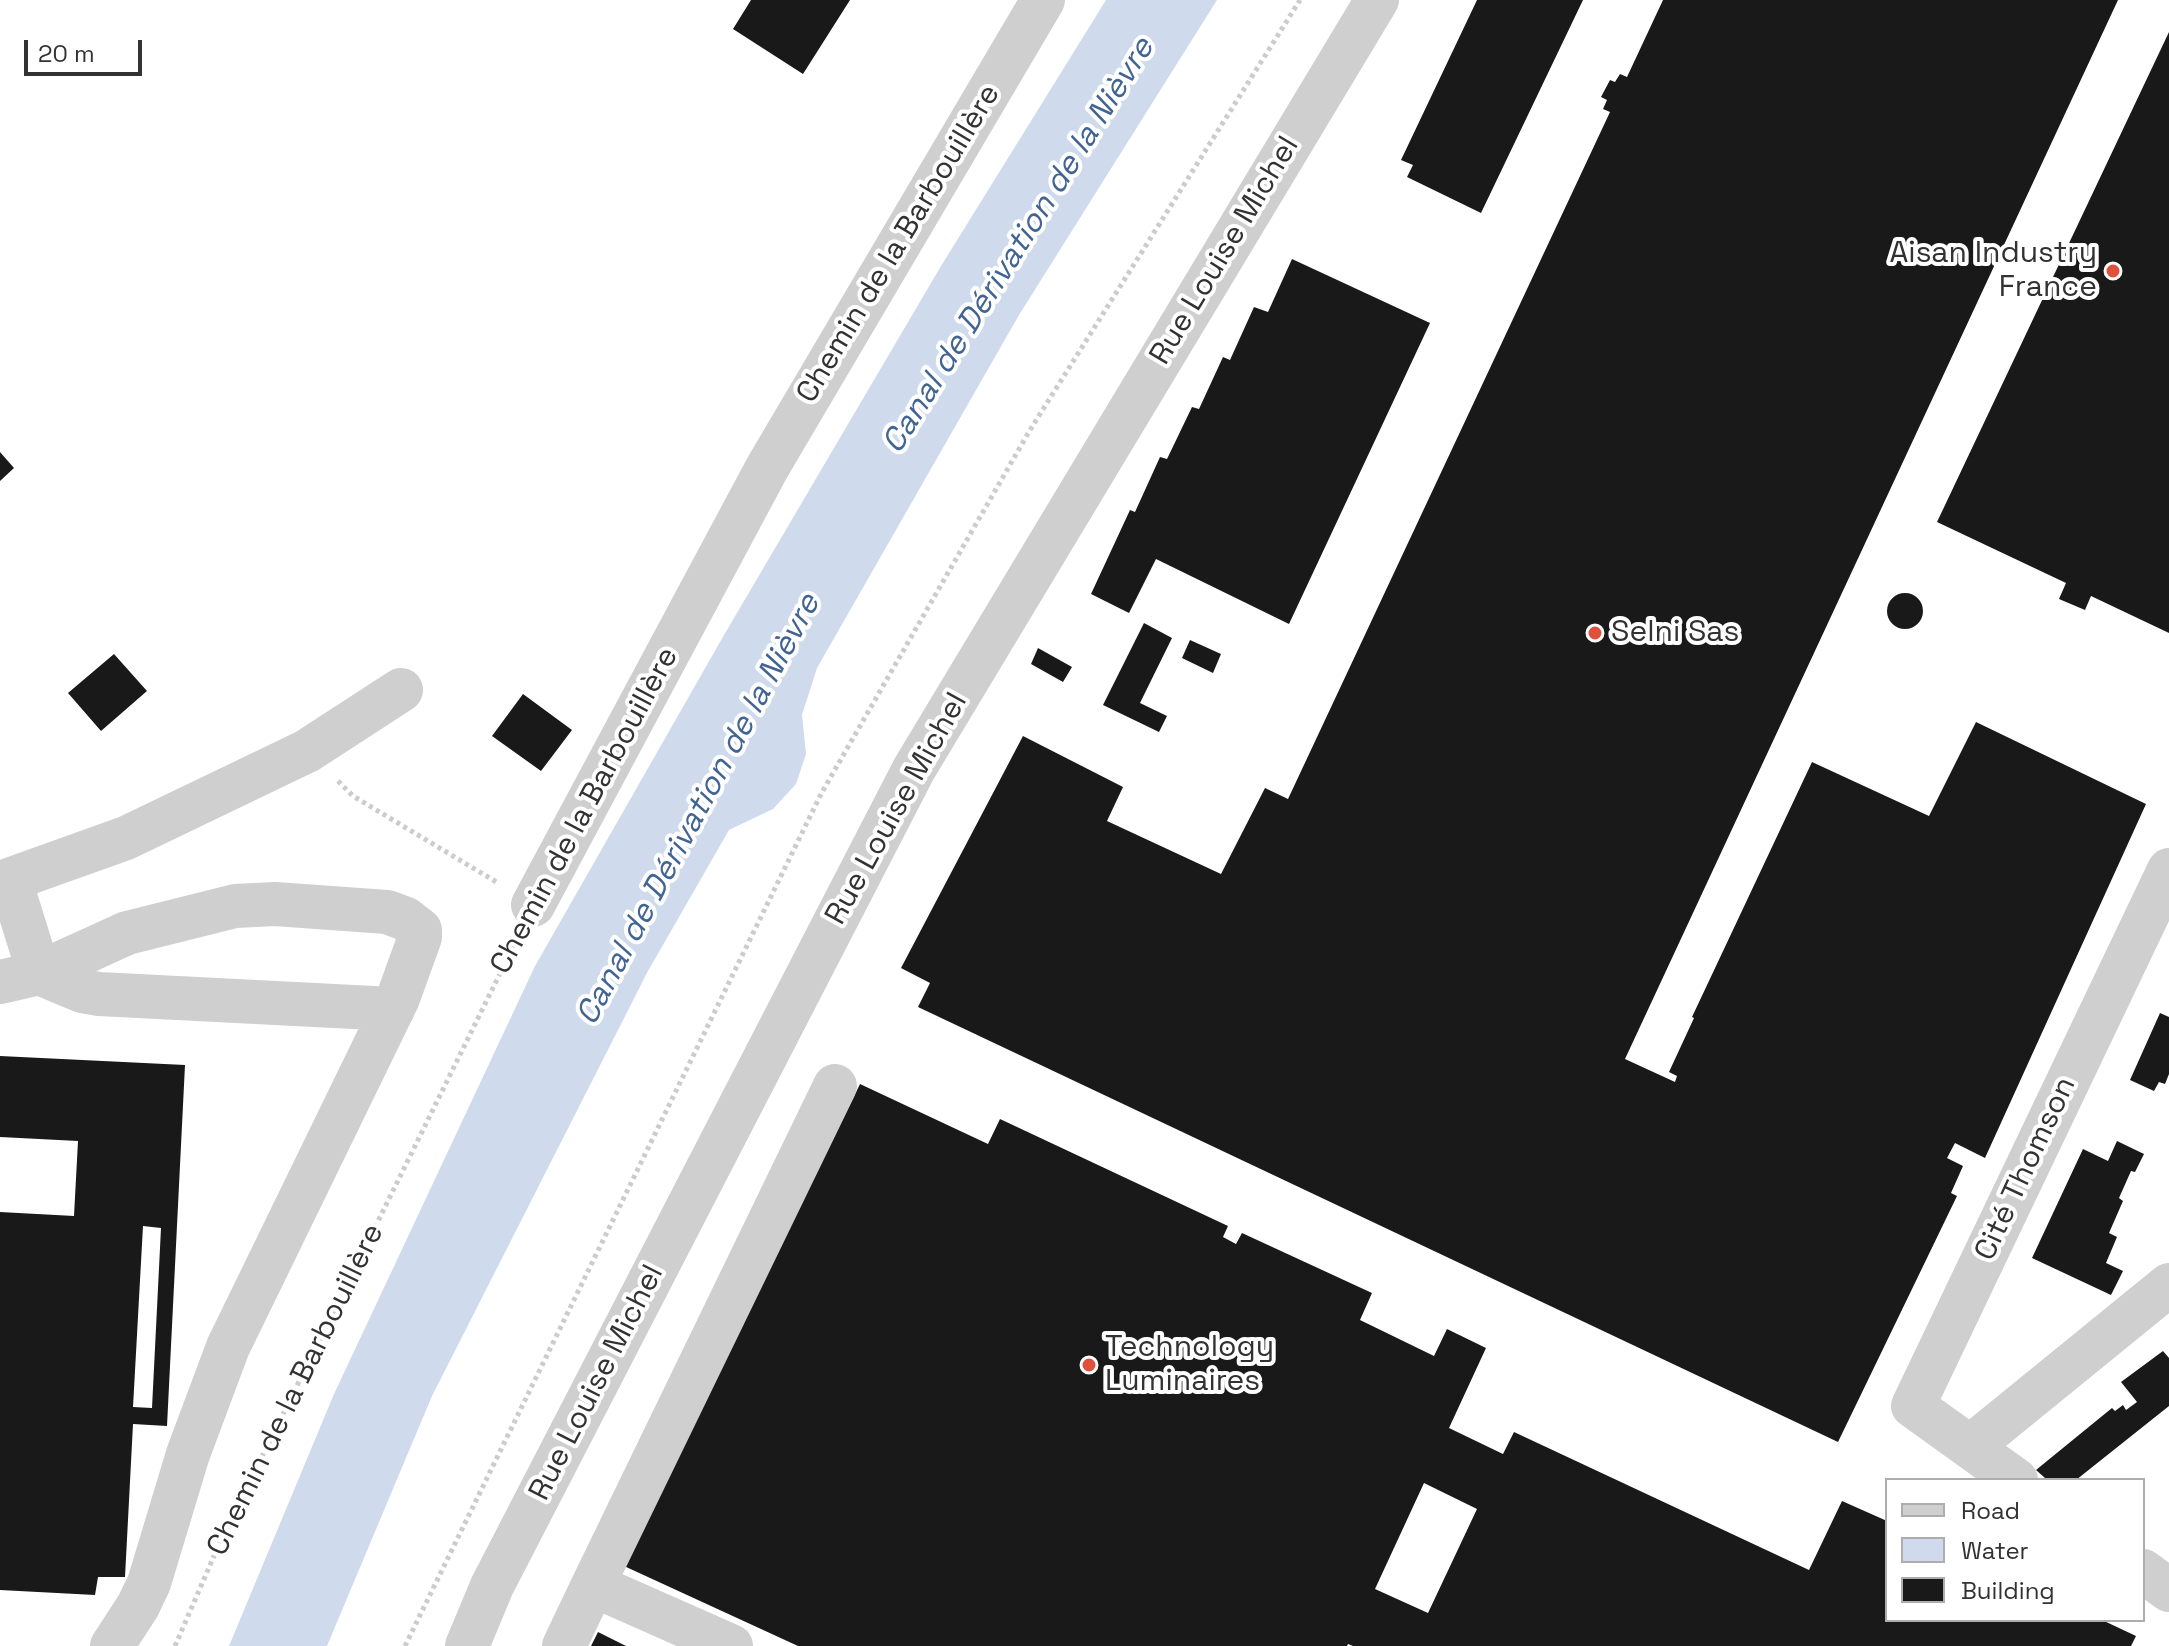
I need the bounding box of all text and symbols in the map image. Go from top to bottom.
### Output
scale bar [28,24,146,74]
water label: Canal de Dérivation de la Nièvre [875,31,1163,461]
text: 20 m [38,38,95,69]
street label: Chemin de la Barbouillère [790,78,1008,410]
street label: Rue Louise Michel [1143,131,1307,371]
place label: Aisan Industry France [1889,236,2097,306]
marker: Aisan Industry France [2104,262,2122,280]
water label: Canal de Dérivation de la Nièvre [569,588,829,1032]
place label: Selni Sas [1611,615,1739,651]
marker: Selni Sas [1586,624,1604,642]
street label: Chemin de la Barbouillère [483,642,687,980]
street label: Rue Louise Michel [818,687,976,931]
street label: Cité Thomson [1968,1071,2084,1267]
street label: Chemin de la Barbouillère [200,1218,392,1562]
street label: Rue Louise Michel [522,1259,672,1507]
place label: Technology Luminaires [1105,1330,1274,1400]
marker: Technology Luminaires [1080,1356,1098,1374]
legend [1885,1478,2145,1622]
text: Road [1961,1495,2020,1526]
text: Water [1961,1535,2029,1566]
text: Building [1961,1575,2055,1606]

